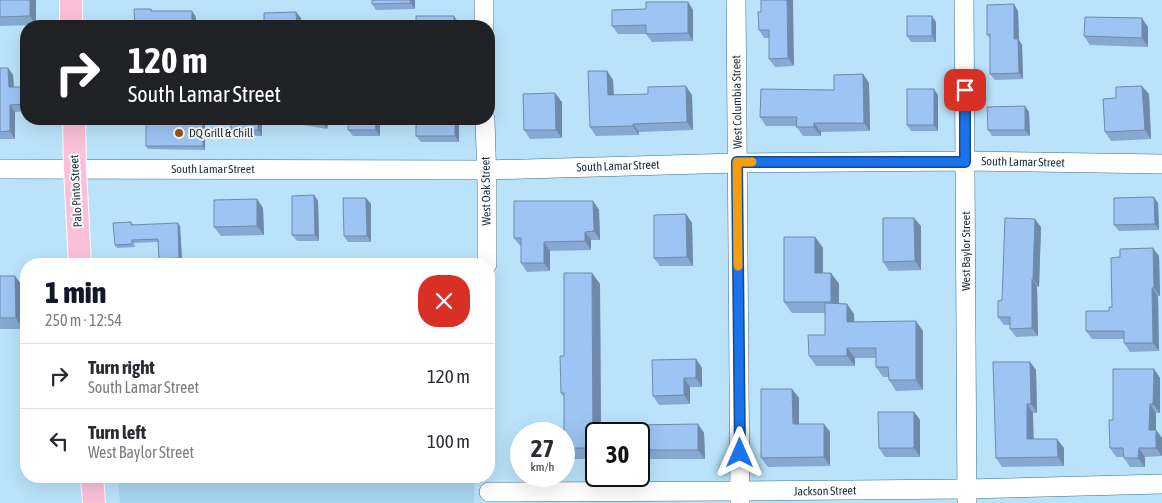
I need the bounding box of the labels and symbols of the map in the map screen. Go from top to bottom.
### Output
street label: West Columbia Street [729,54,745,149]
pin [944,69,986,111]
place label: DQ Grill & Chill [189,126,254,140]
marker: DQ Grill & Chill [173,127,185,139]
street label: Palo Pinto Street [67,154,85,228]
street label: South Lamar Street [981,154,1065,170]
street label: West Oak Street [478,156,494,226]
street label: South Lamar Street [576,158,660,174]
street label: South Lamar Street [171,162,255,176]
street label: West Baylor Street [959,211,973,291]
speed limit sign: 30 [585,422,650,487]
position arrow [713,426,765,478]
street label: Jackson Street [793,483,857,499]

